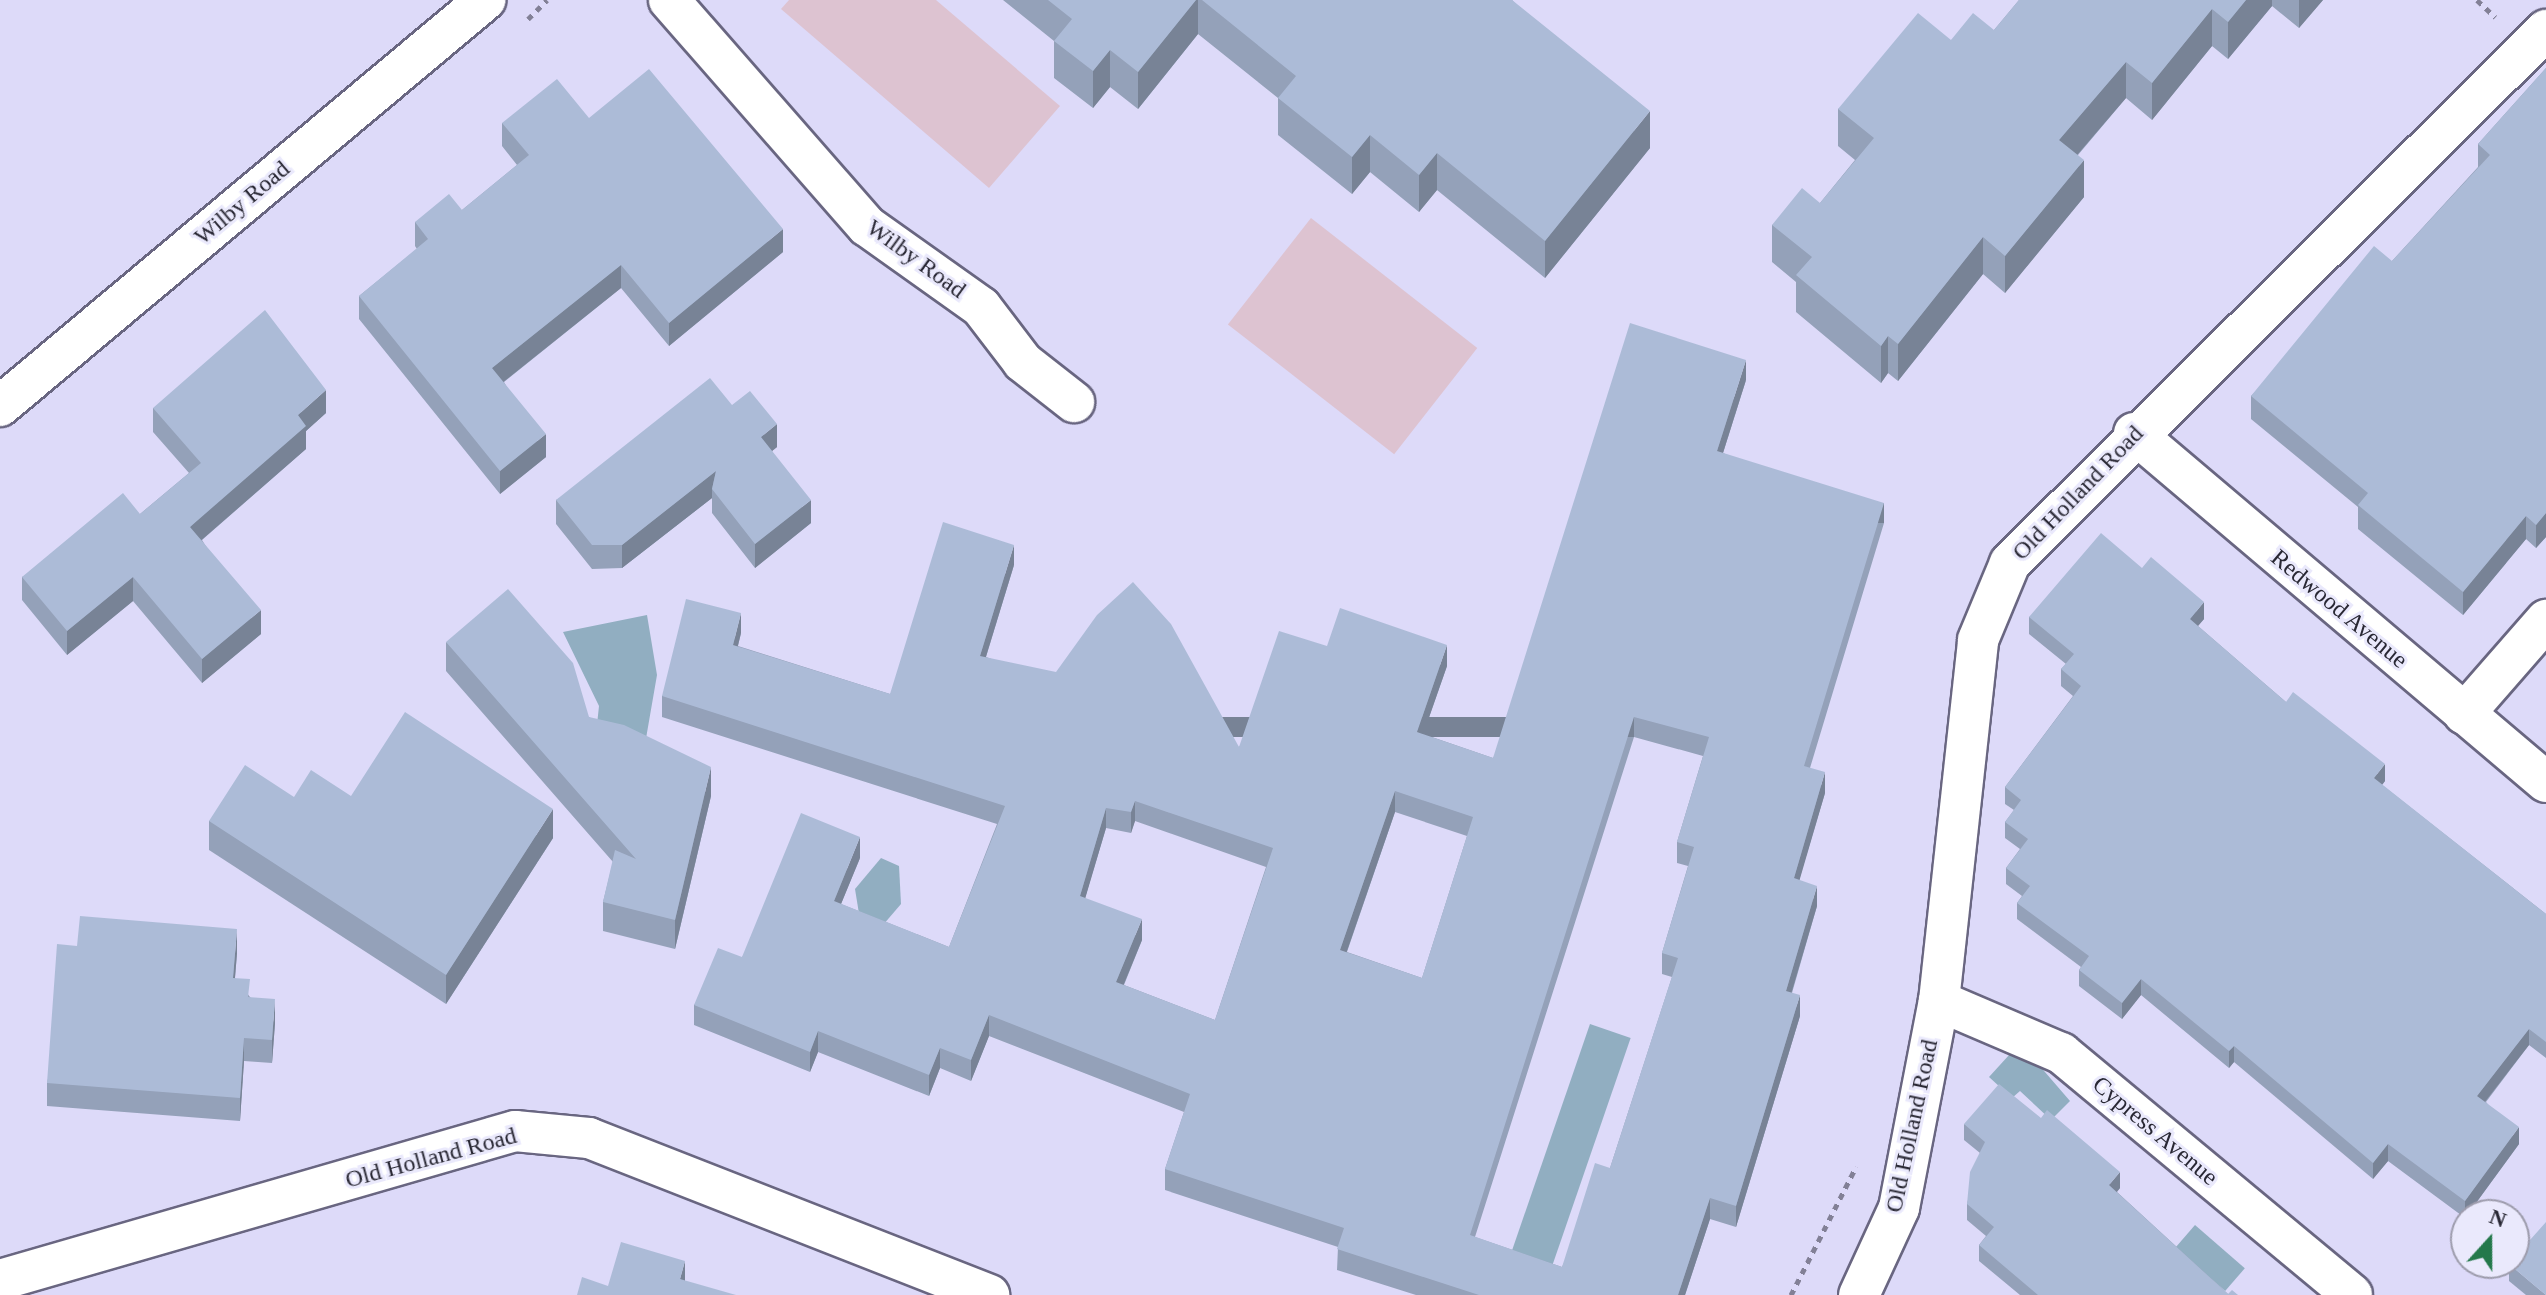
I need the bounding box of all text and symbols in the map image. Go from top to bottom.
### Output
street label: Wilby Road [188,155,296,251]
street label: Wilby Road [861,213,971,305]
street label: Old Holland Road [2007,420,2149,566]
street label: Redwood Avenue [2264,543,2414,675]
street label: Old Holland Road [1880,1037,1944,1215]
street label: Cypress Avenue [2086,1070,2224,1192]
street label: Old Holland Road [342,1121,520,1195]
north arrow [2450,1199,2530,1279]
text: N [2486,1203,2510,1233]

